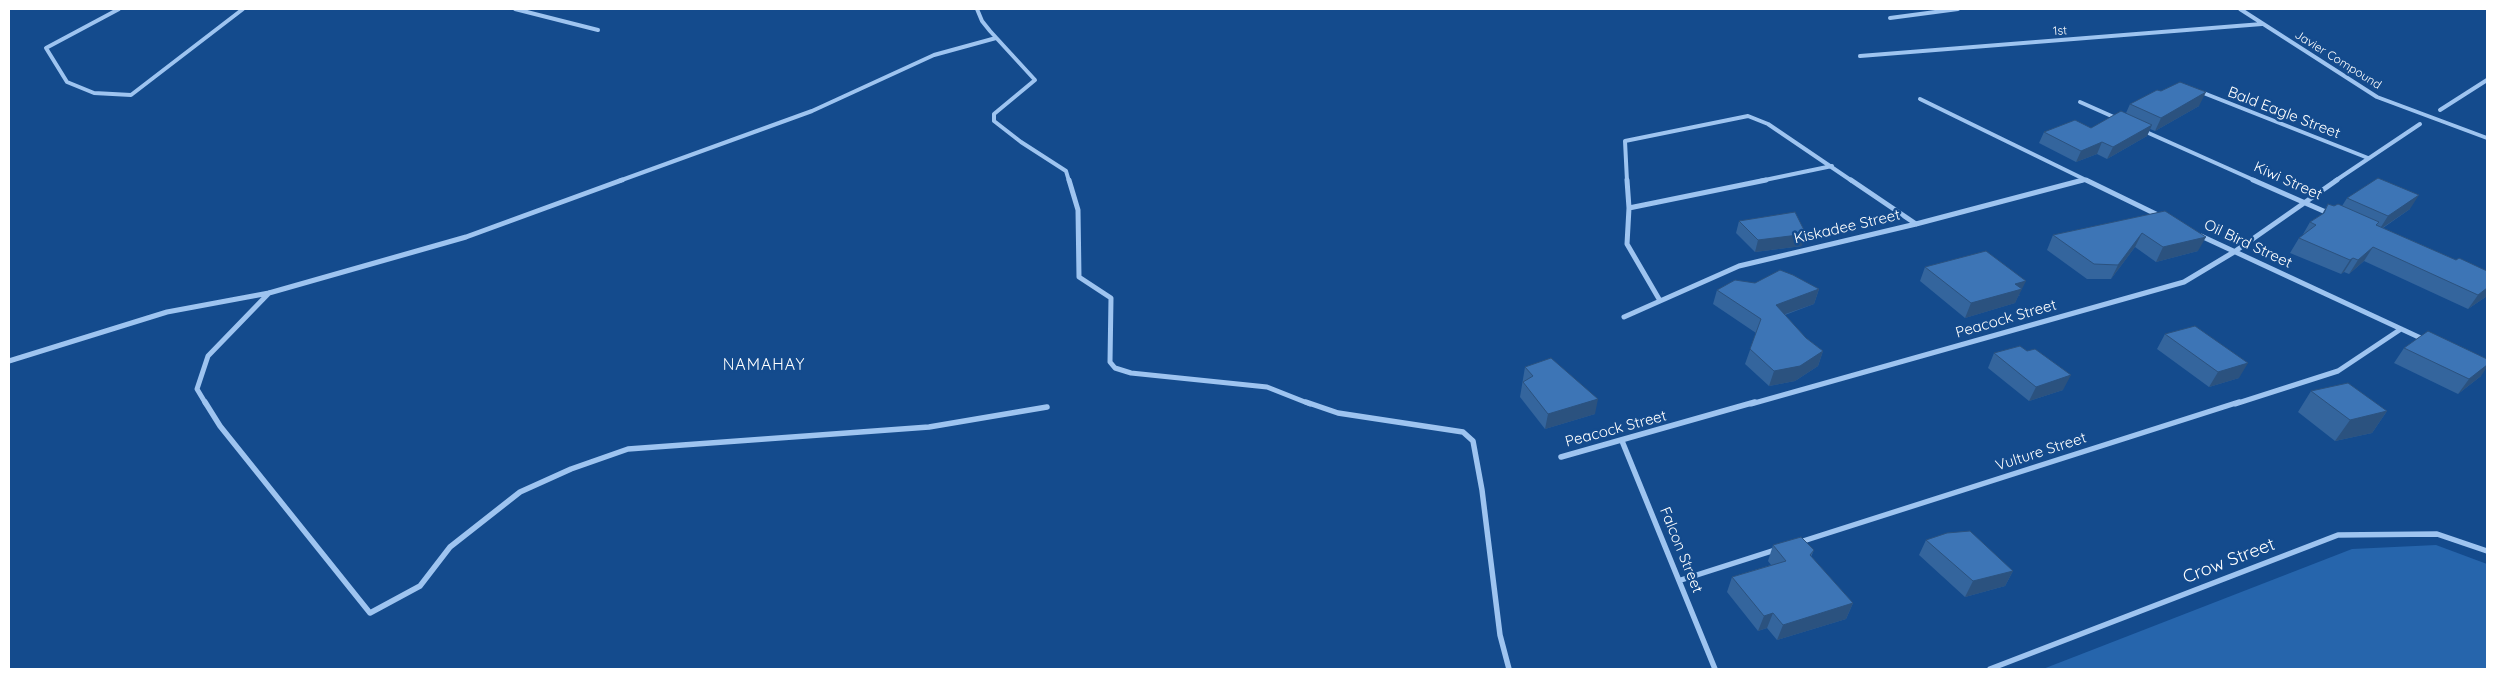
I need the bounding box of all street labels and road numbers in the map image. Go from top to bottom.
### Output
street label: 1st [2052,23,2068,39]
street label: Javier Compound [2292,28,2384,92]
street label: Bald Eagle Street [2225,83,2343,143]
street label: Kiwi Street [2251,158,2325,204]
street label: Kiskadee Street [1792,206,1902,248]
street label: Oil Bird Street [2201,216,2295,272]
street label: Peacock Street [1953,296,2059,342]
street label: Peacock Street [1563,407,1669,451]
street label: Vulture Street [1993,429,2089,475]
street label: Falcon Street [1656,504,1706,596]
street label: Crow Street [2180,534,2278,588]

